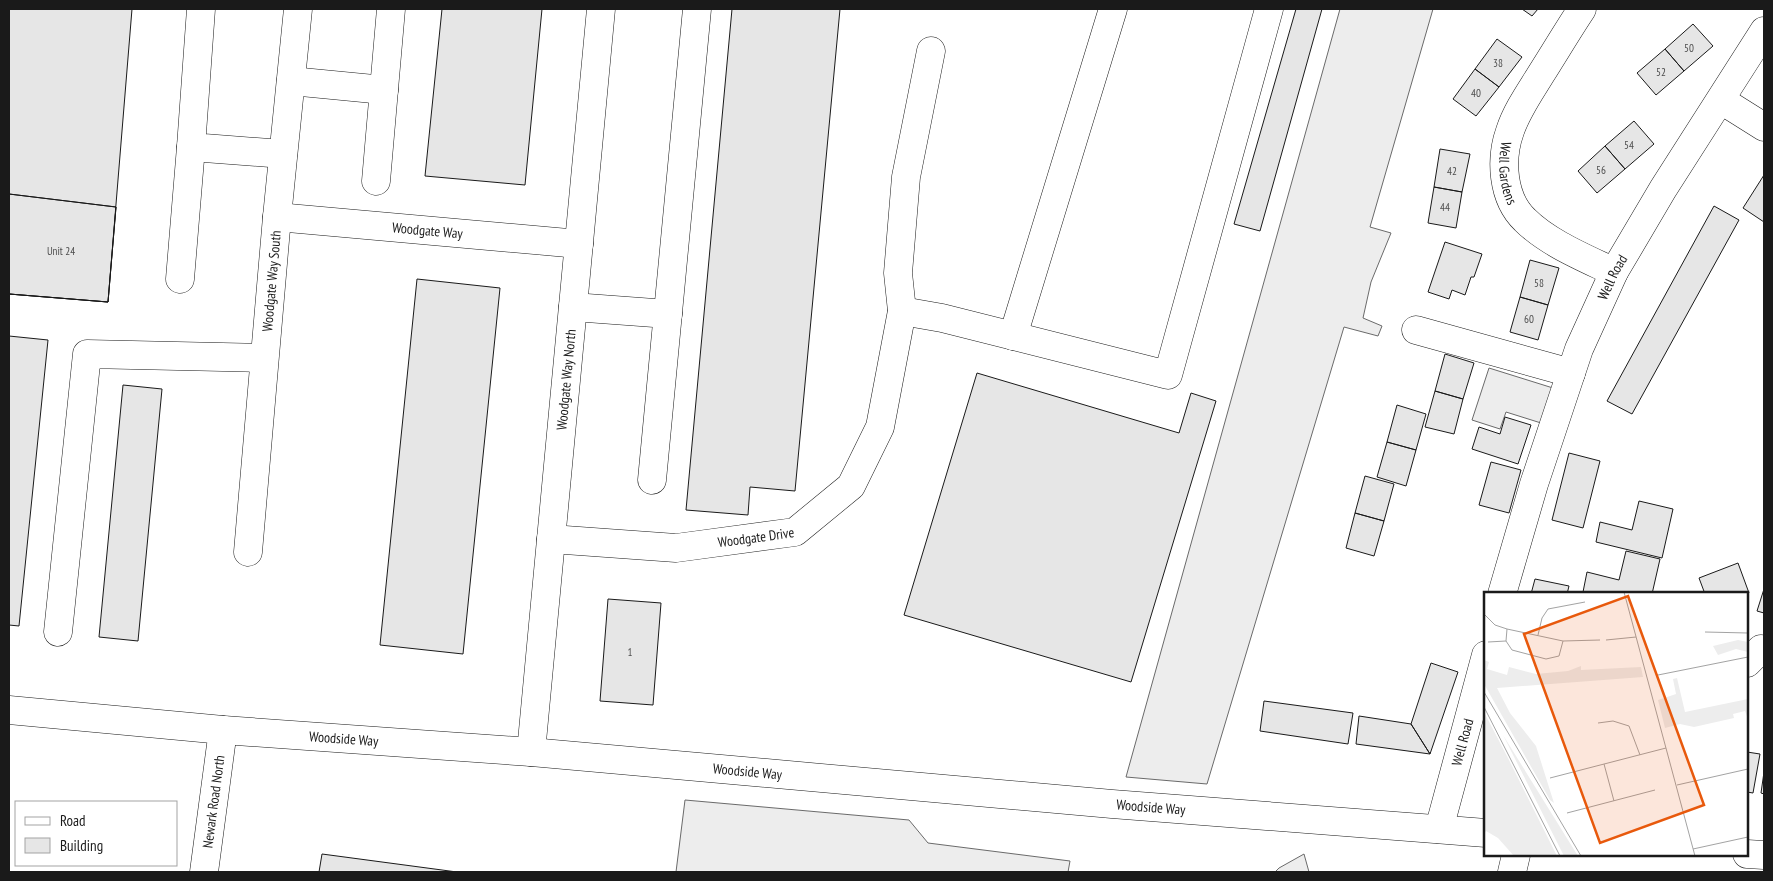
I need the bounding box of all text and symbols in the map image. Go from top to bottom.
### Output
house number: 50 [1684,41,1694,55]
house number: 38 [1493,56,1503,70]
house number: 52 [1656,65,1666,79]
house number: 40 [1471,86,1481,100]
house number: 54 [1624,138,1634,152]
street label: Well Gardens [1495,140,1521,208]
house number: 56 [1596,163,1606,177]
house number: 42 [1447,164,1457,178]
house number: 44 [1440,200,1450,214]
street label: Woodgate Way [391,218,464,243]
street label: Woodgate Way South [258,230,285,332]
house number: Unit 24 [47,244,75,258]
street label: Well Road [1594,251,1631,303]
house number: 58 [1534,276,1544,290]
house number: 60 [1524,312,1534,326]
street label: Woodgate Way North [552,328,580,431]
street label: Woodgate Drive [717,523,795,551]
inset map [1484,592,1748,856]
house number: 1 [628,645,633,659]
street label: Well Road [1448,717,1477,768]
street label: Woodside Way [309,727,380,750]
street label: Newark Road North [198,754,229,849]
street label: Woodside Way [712,759,783,783]
street label: Woodside Way [1116,795,1187,819]
legend [15,801,178,866]
text: Road [60,811,86,830]
text: Building [60,836,103,855]

